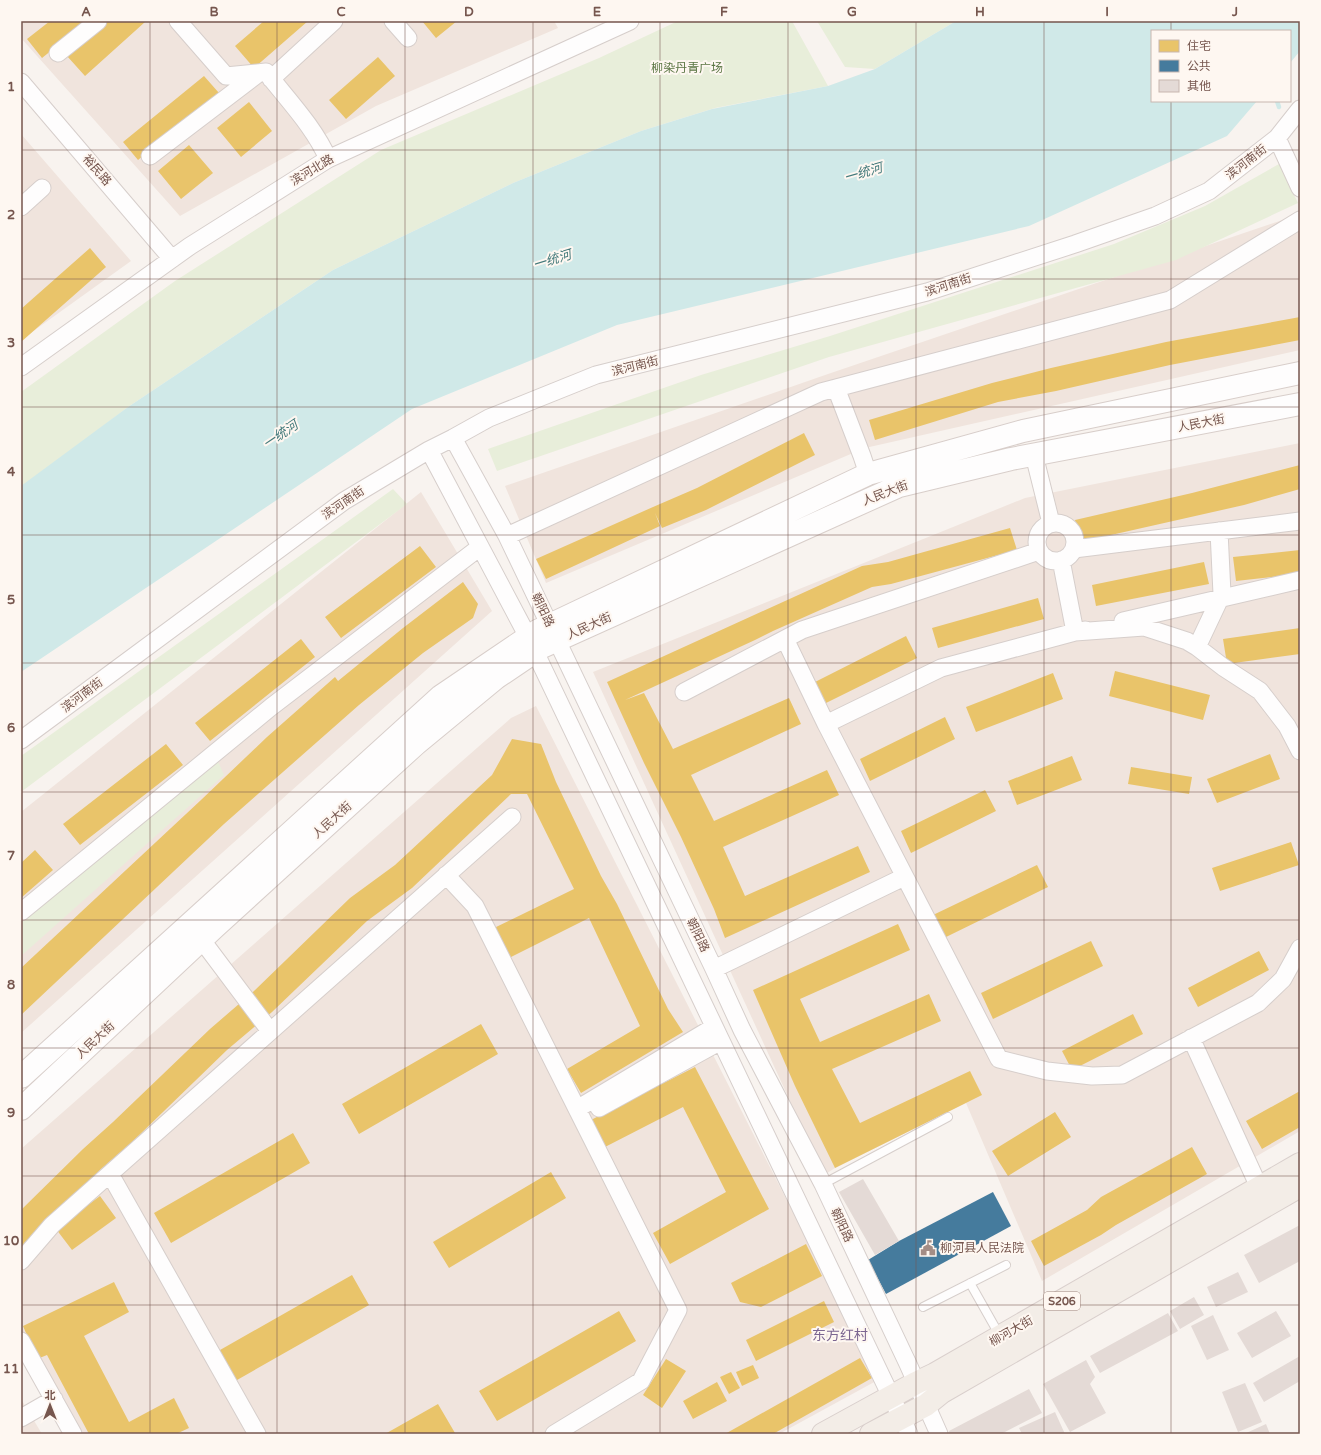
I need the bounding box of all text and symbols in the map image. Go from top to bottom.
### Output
text: A [81,4,91,20]
text: B [209,4,219,20]
text: C [336,4,346,20]
text: D [464,4,474,20]
text: E [593,4,601,20]
text: F [720,4,728,20]
text: G [847,4,857,20]
text: H [975,4,985,20]
text: I [1105,4,1109,20]
text: J [1231,4,1238,20]
legend [1151,30,1291,102]
text: 住宅 [1187,39,1211,53]
text: 公共 [1187,59,1211,73]
park label: 柳染丹青广场 [651,61,723,75]
text: 1 [7,79,15,95]
text: 其他 [1187,79,1211,93]
street label: 滨河南街 [1223,142,1269,182]
street label: 裕民路 [80,152,114,188]
street label: 滨河北路 [288,152,336,188]
water label: 一统河 [842,159,887,186]
text: 2 [7,207,15,223]
water label: 一统河 [531,246,576,273]
street label: 滨河南街 [923,271,973,299]
text: 3 [7,335,15,351]
street label: 滨河南街 [610,353,660,379]
street label: 人民大街 [1176,412,1226,434]
water label: 一统河 [260,416,304,452]
text: 4 [7,464,16,480]
street label: 人民大街 [860,478,910,508]
street label: 滨河南街 [319,484,367,522]
street label: 朝阳路 [529,591,557,629]
text: 5 [7,592,15,608]
street label: 人民大街 [564,610,614,642]
street label: 滨河南街 [59,675,105,715]
text: 6 [7,720,15,736]
street label: 人民大街 [309,799,355,841]
text: 7 [7,848,15,864]
street label: 朝阳路 [684,916,712,954]
text: 8 [7,977,15,993]
street label: 人民大街 [73,1019,117,1061]
text: 9 [7,1105,15,1121]
street label: 朝阳路 [828,1206,856,1244]
text: 10 [3,1233,19,1249]
public building icon: 柳河县人民法院 [919,1239,937,1257]
place label: 柳河县人民法院 [940,1241,1024,1255]
road number: S206 [1044,1292,1080,1310]
street label: 柳河大街 [987,1313,1035,1349]
district label: 东方红村 [812,1327,868,1344]
text: 11 [3,1361,19,1377]
north arrow [30,1385,70,1425]
text: 北 [45,1389,56,1402]

